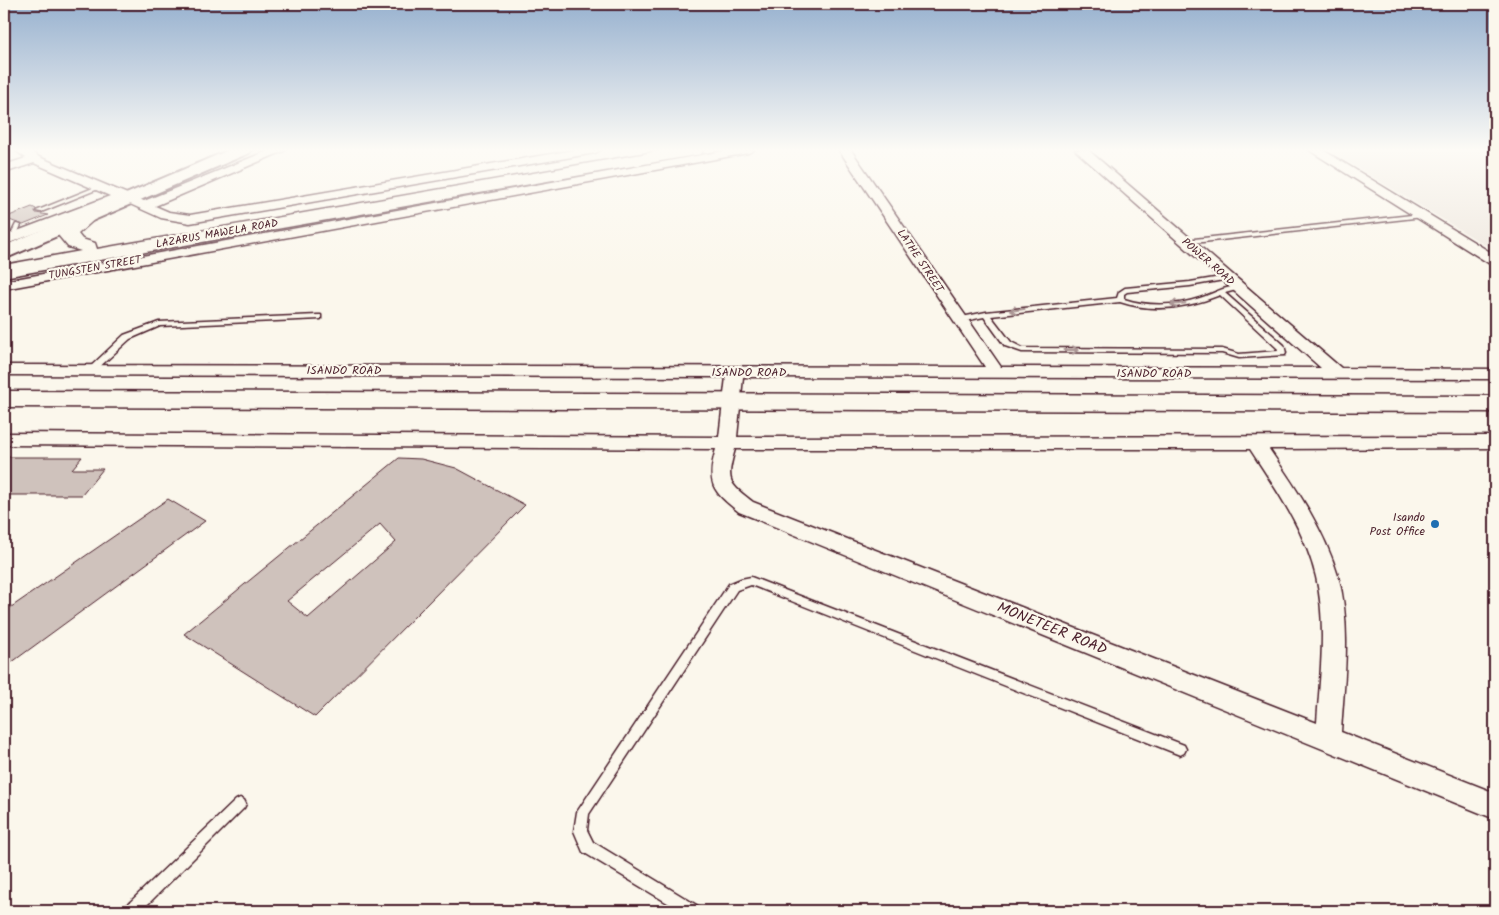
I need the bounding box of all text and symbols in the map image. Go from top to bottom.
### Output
street label: LAZARUS MAWELA ROAD [154,214,280,254]
street label: LATHE STREET [892,225,949,298]
street label: POWER ROAD [1177,234,1239,290]
street label: TUNGSTEN STREET [47,251,144,285]
one-way arrow [1171,299,1187,309]
one-way arrow [1010,305,1026,315]
one-way arrow [1062,345,1078,355]
street label: ISANDO ROAD [307,361,382,380]
street label: ISANDO ROAD [712,363,787,382]
street label: ISANDO ROAD [1117,364,1192,383]
place label: Isando Post Office [1370,508,1426,541]
marker: Isando Post Office [1429,518,1441,530]
street label: MONETEER ROAD [993,596,1111,662]

